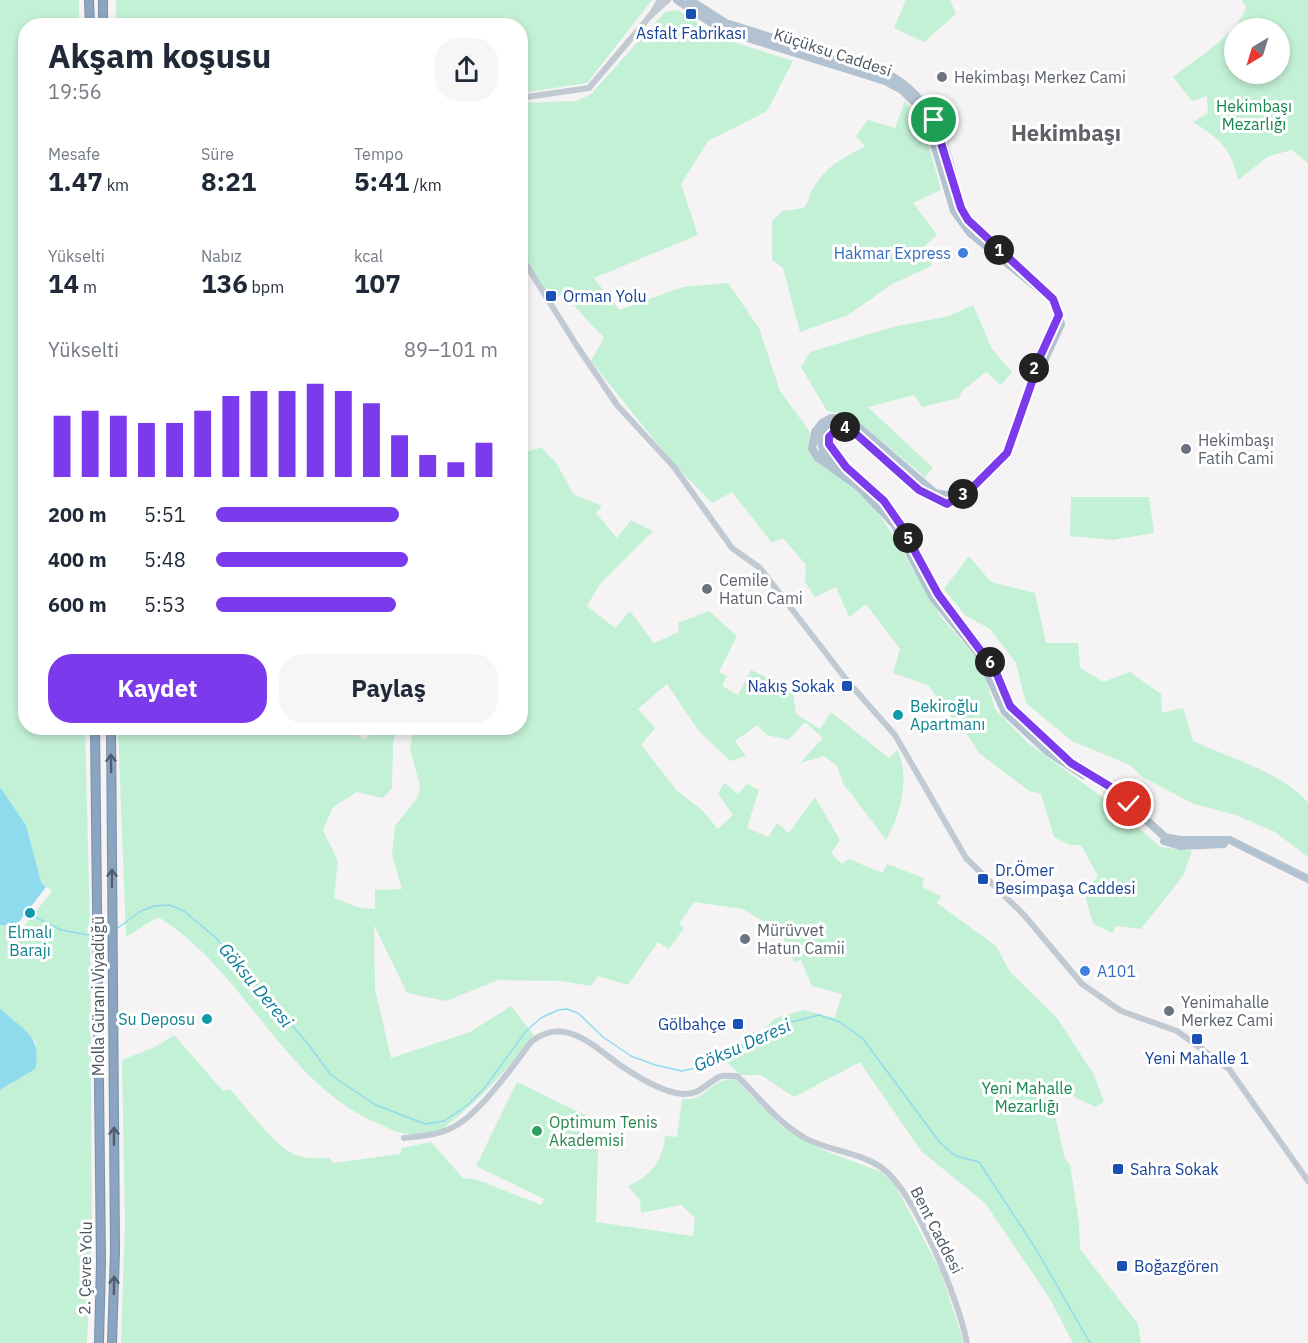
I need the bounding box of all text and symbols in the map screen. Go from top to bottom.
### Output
marker: Asfalt Fabrikası [684,7,698,21]
north arrow [1224,18,1290,84]
map controls [1224,18,1290,84]
place label: Asfalt Fabrikası [636,23,746,43]
street label: Küçüksu Caddesi [772,24,894,80]
text: Akşam koşusu [48,34,271,77]
button: share [435,38,498,101]
place label: Hekimbaşı Merkez Cami [954,67,1126,87]
marker: Hekimbaşı Merkez Cami [935,70,949,84]
text: 19:56 [48,78,102,105]
pin [908,94,959,145]
park label: Hekimbaşı Mezarlığı [1216,96,1292,134]
icon: arrive [917,103,950,136]
district label: Hekimbaşı [1011,118,1121,147]
text: Mesafe [48,144,100,164]
text: Süre [201,144,234,164]
text: Tempo [354,144,403,164]
text: 1.47 [48,164,103,198]
text: 8:21 [201,164,256,198]
text: 5:41 [354,164,409,198]
text: km [103,175,129,195]
text: /km [409,175,442,195]
pin: 1 [984,235,1014,265]
text: 1 [994,240,1004,260]
place label: Hakmar Express [834,243,951,263]
text: Yükselti [48,246,105,266]
text: Nabız [201,246,242,266]
text: kcal [354,246,383,266]
marker: Hakmar Express [956,246,970,260]
text: 14 [48,266,79,300]
text: 136 [201,266,248,300]
text: 107 [354,266,401,300]
text: m [79,277,97,297]
text: bpm [248,277,284,297]
place label: Orman Yolu [563,286,647,306]
marker: Orman Yolu [544,289,558,303]
text: Yükselti [48,336,119,363]
text: 89–101 m [404,336,498,363]
pin: 2 [1019,353,1049,383]
text: 2 [1029,358,1039,378]
pin: 4 [830,412,860,442]
text: 4 [840,417,850,437]
place label: Hekimbaşı Fatih Cami [1198,430,1274,468]
marker: Hekimbaşı Fatih Cami [1179,442,1193,456]
pin: 3 [948,479,978,509]
text: 3 [958,484,968,504]
text: 200 m [48,501,107,528]
text: 5:51 [144,501,186,528]
pin: 5 [893,523,923,553]
text: 5 [903,528,913,548]
text: 400 m [48,546,107,573]
text: 5:48 [144,546,186,573]
place label: Cemile Hatun Cami [719,570,803,608]
marker: Cemile Hatun Cami [700,582,714,596]
text: 600 m [48,591,107,618]
text: 5:53 [144,591,186,618]
pin: 6 [975,647,1005,677]
text: 6 [985,652,995,672]
button: Kaydet [48,654,267,723]
button: Paylaş [279,654,498,723]
place label: Nakış Sokak [748,676,836,696]
marker: Nakış Sokak [840,679,854,693]
place label: Bekiroğlu Apartmanı [910,696,985,734]
marker: Bekiroğlu Apartmanı [891,708,905,722]
one-way arrow [105,753,117,773]
pin [1103,778,1154,829]
icon: check [1112,787,1145,820]
place label: Dr.Ömer Besimpaşa Caddesi [995,860,1136,898]
one-way arrow [106,869,118,889]
marker: Dr.Ömer Besimpaşa Caddesi [976,872,990,886]
marker: Elmalı Barajı [23,906,37,920]
street label: Molla Gürani Viyadüğü [88,916,108,1076]
place label: Mürüvvet Hatun Camii [757,920,845,958]
place label: Elmalı Barajı [8,922,52,960]
marker: Mürüvvet Hatun Camii [738,932,752,946]
water label: Göksu Deresi [214,938,298,1032]
place label: A101 [1097,961,1136,981]
marker: A101 [1078,964,1092,978]
place label: Yenimahalle Merkez Cami [1181,992,1273,1030]
marker: Yenimahalle Merkez Cami [1162,1004,1176,1018]
place label: Su Deposu [118,1009,195,1029]
marker: Su Deposu [200,1012,214,1026]
water label: Göksu Deresi [690,1013,794,1077]
place label: Gölbahçe [658,1014,726,1034]
marker: Gölbahçe [731,1017,745,1031]
marker: Yeni Mahalle 1 [1190,1032,1204,1046]
place label: Yeni Mahalle 1 [1145,1048,1249,1068]
park label: Yeni Mahalle Mezarlıḡı [982,1078,1073,1116]
place label: Optimum Tenis Akademisi [549,1112,658,1150]
marker: Optimum Tenis Akademisi [530,1124,544,1138]
one-way arrow [108,1127,120,1147]
place label: Sahra Sokak [1130,1159,1219,1179]
marker: Sahra Sokak [1111,1162,1125,1176]
street label: Bent Caddesi [906,1183,968,1277]
street label: 2. Çevre Yolu [74,1221,96,1315]
place label: Boğazgören [1134,1256,1219,1276]
marker: Boğazgören [1115,1259,1129,1273]
one-way arrow [108,1275,120,1295]

